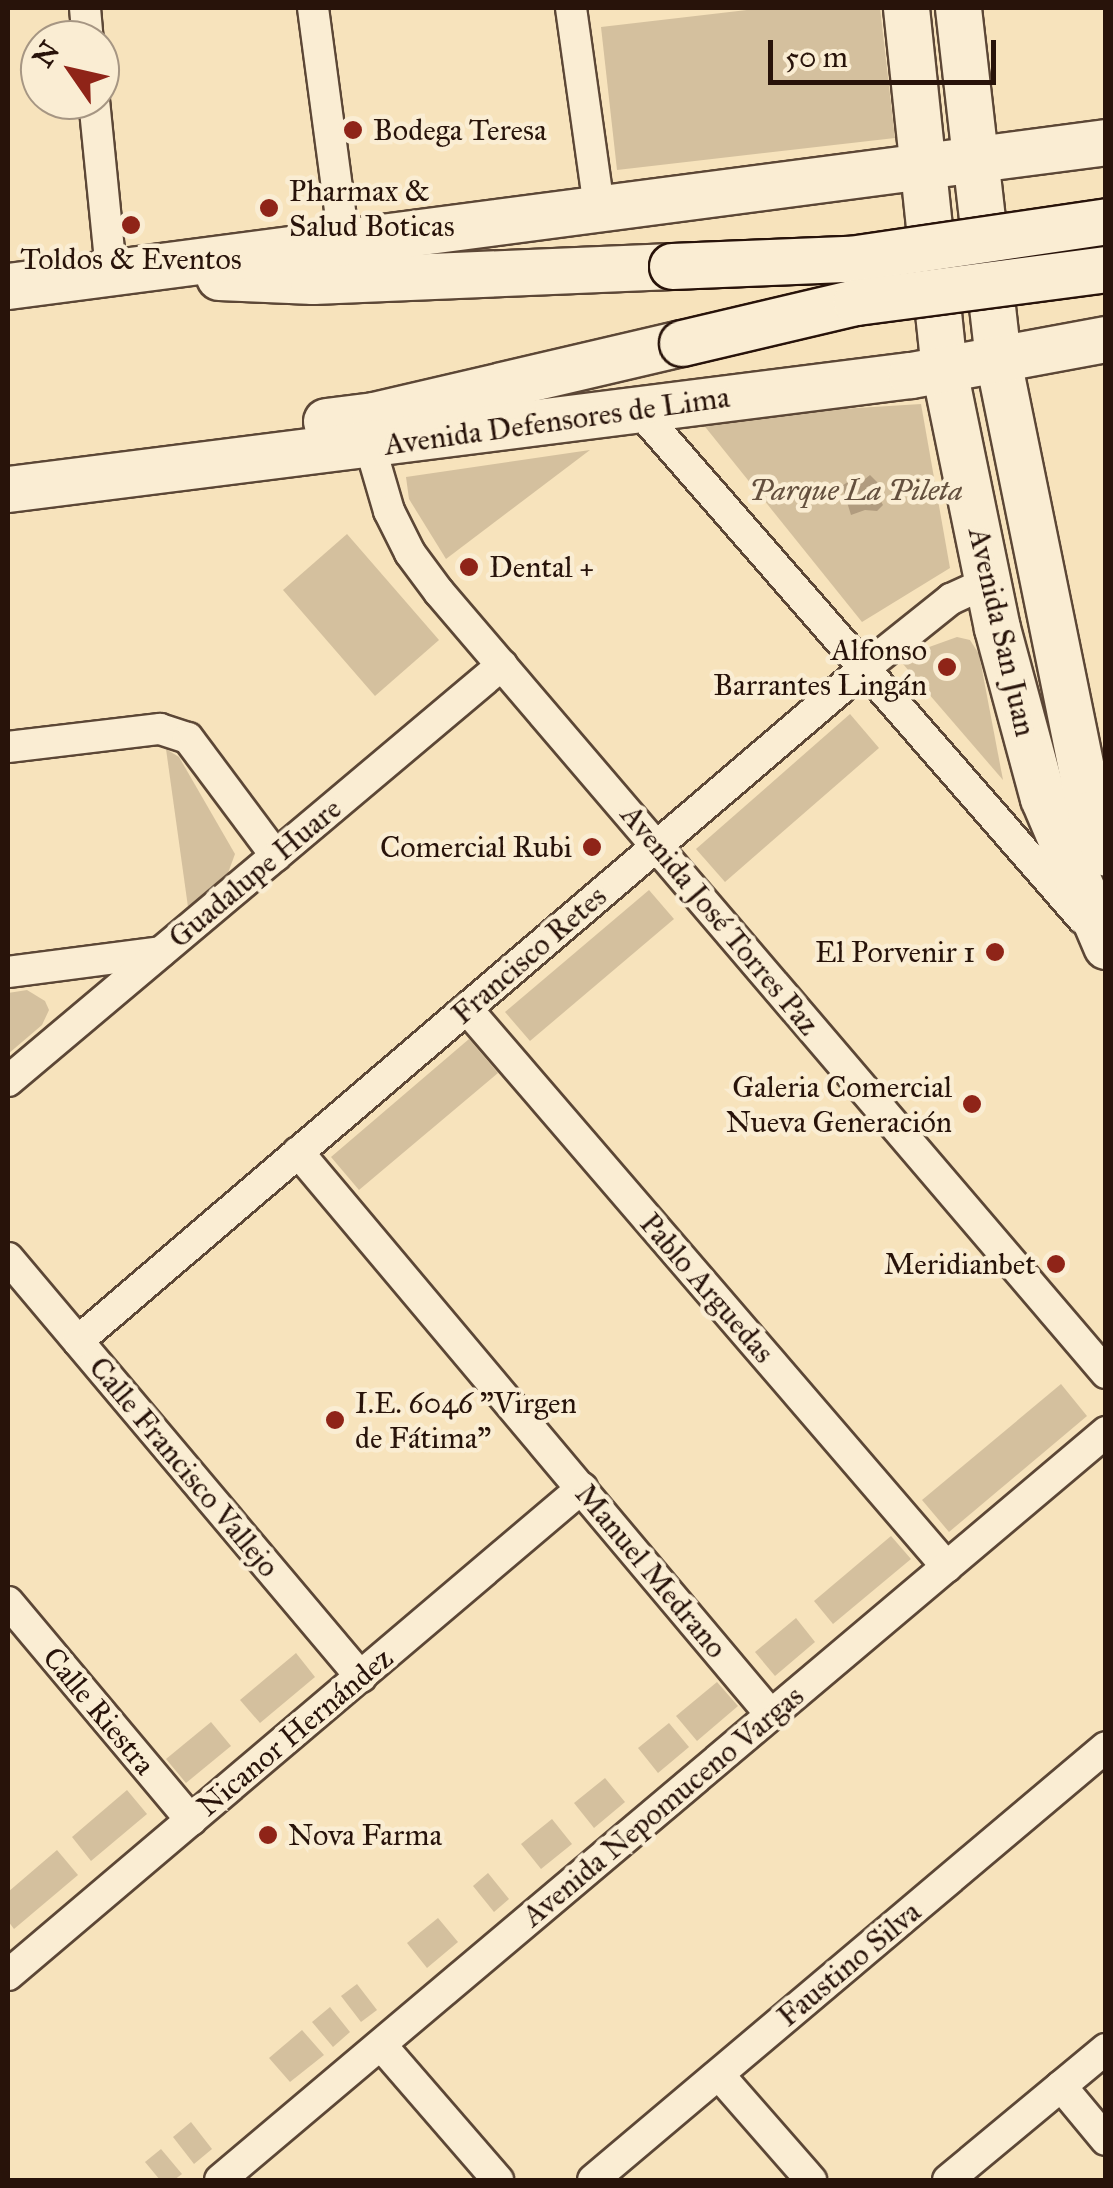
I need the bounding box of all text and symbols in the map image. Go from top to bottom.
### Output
north arrow [20,20,120,120]
scale bar [773,20,1000,82]
text: N [25,34,68,74]
text: 50 m [785,39,848,75]
place label: Bodega Teresa [373,112,547,148]
marker: Bodega Teresa [342,119,364,141]
place label: Pharmax & Salud Boticas [289,173,455,244]
marker: Pharmax & Salud Boticas [258,197,280,219]
marker: Toldos & Eventos [120,214,142,236]
place label: Toldos & Eventos [20,241,242,277]
street label: Avenida Defensores de Lima [382,379,732,463]
park label: Parque La Pileta [749,472,963,508]
street label: Avenida San Juan [960,524,1044,740]
place label: Dental + [489,549,594,585]
marker: Dental + [458,556,480,578]
place label: Alfonso Barrantes Lingán [713,632,927,702]
marker: Alfonso Barrantes Lingán [936,656,958,678]
street label: Guadalupe Huare [161,790,349,956]
street label: Avenida José Torres Paz [613,798,827,1042]
place label: Comercial Rubi [380,829,572,865]
marker: Comercial Rubi [581,836,603,858]
street label: Francisco Retes [444,878,614,1032]
place label: El Porvenir 1 [815,934,975,970]
marker: El Porvenir 1 [984,941,1006,963]
place label: Galeria Comercial Nueva Generación [726,1069,952,1140]
marker: Galeria Comercial Nueva Generación [961,1093,983,1115]
street label: Pablo Arguedas [632,1206,782,1370]
place label: Meridianbet [884,1246,1036,1282]
marker: Meridianbet [1045,1253,1067,1275]
street label: Calle Francisco Vallejo [81,1350,287,1584]
place label: I.E. 6046 "Virgen de Fátima" [355,1385,577,1456]
marker: I.E. 6046 "Virgen de Fátima" [324,1409,346,1431]
street label: Manuel Medrano [568,1477,734,1665]
street label: Calle Riestra [35,1640,163,1782]
street label: Nicanor Hernández [190,1640,400,1824]
street label: Avenida Nepomuceno Vargas [515,1678,811,1934]
place label: Nova Farma [288,1817,442,1853]
marker: Nova Farma [257,1824,279,1846]
street label: Faustino Silva [770,1894,928,2034]

